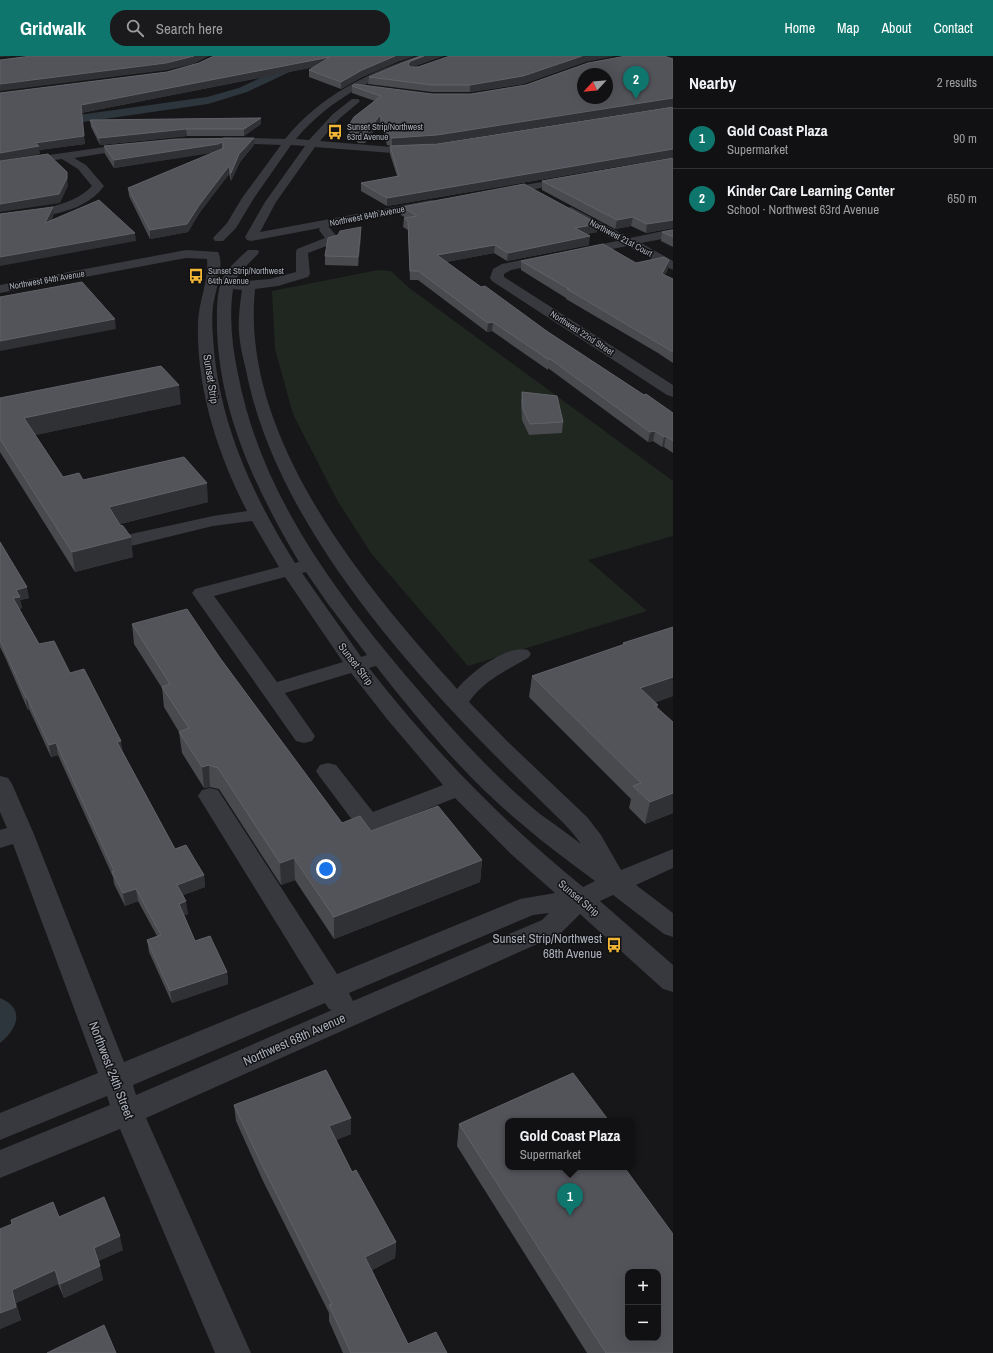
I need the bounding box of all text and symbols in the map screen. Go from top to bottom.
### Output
search box [110,10,390,46]
text: Gridwalk [20,15,86,41]
icon: search [124,17,146,39]
text: Search here [156,18,223,39]
text: Home [784,19,815,37]
text: Map [837,19,859,37]
text: About [881,19,911,37]
text: Contact [933,19,973,37]
pin: 2 [623,66,649,99]
north arrow [577,68,613,104]
text: Nearby [689,71,736,94]
text: 2 results [937,74,977,91]
text: Gold Coast Plaza [727,120,828,141]
place label: Sunset Strip/Northwest 63rd Avenue [347,121,423,143]
bus stop icon: Sunset Strip/Northwest 63rd Avenue [326,123,344,141]
text: 1 [699,130,705,147]
text: 90 m [953,130,977,147]
text: Supermarket [727,141,788,158]
text: Kinder Care Learning Center [727,180,894,201]
text: 2 [699,190,705,207]
text: 650 m [947,190,977,207]
text: School · Northwest 63rd Avenue [727,201,879,218]
street label: Northwest 64th Avenue [328,203,406,229]
street label: Northwest 21st Court [588,216,654,260]
place label: Sunset Strip/Northwest 64th Avenue [208,265,284,287]
street label: Northwest 64th Avenue [8,267,86,293]
bus stop icon: Sunset Strip/Northwest 64th Avenue [187,267,205,285]
street label: Northwest 22nd Street [548,308,616,358]
street label: Sunset Strip [200,353,222,405]
street label: Sunset Strip [335,640,377,688]
your location [316,859,336,879]
street label: Sunset Strip [555,877,603,919]
place label: Sunset Strip/Northwest 68th Avenue [492,930,602,962]
bus stop icon: Sunset Strip/Northwest 68th Avenue [605,936,623,954]
street label: Northwest 68th Avenue [240,1009,348,1070]
street label: Northwest 24th Street [85,1019,138,1121]
popup [505,1118,635,1170]
text: Gold Coast Plaza [520,1125,620,1146]
text: Supermarket [520,1146,581,1163]
pin: 1 [557,1183,583,1216]
map controls [625,1269,661,1341]
button: + [625,1269,661,1305]
button: − [625,1305,661,1341]

